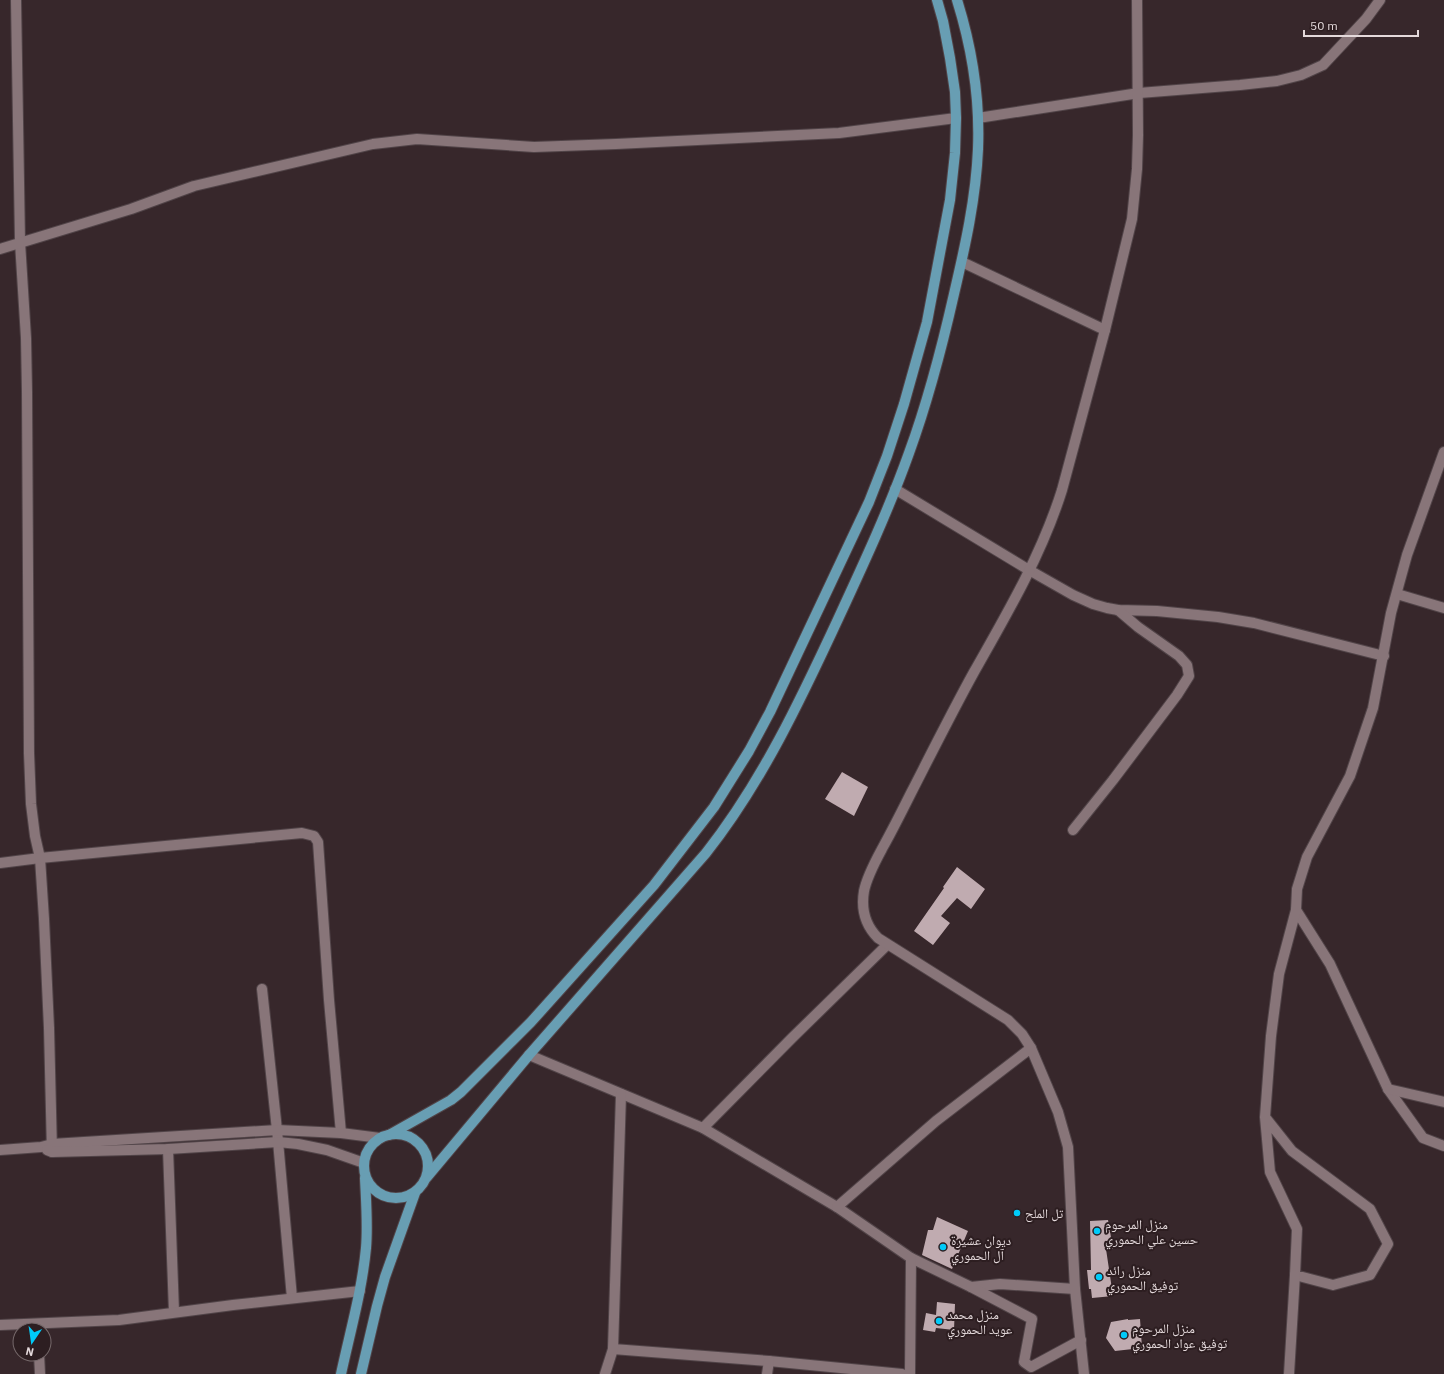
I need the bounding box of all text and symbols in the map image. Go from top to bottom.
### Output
scale bar [1304,12,1418,38]
text: 50 m [1310,18,1338,33]
place label: تل الملح [1025,1205,1063,1223]
marker: تل الملح [1012,1208,1022,1218]
place label: منزل المرحوم حسين علي الحموري [1105,1216,1198,1250]
marker: منزل المرحوم حسين علي الحموري [1092,1226,1102,1236]
place label: ديوان عشيرة آل الحموري [951,1232,1011,1266]
marker: ديوان عشيرة آل الحموري [938,1242,948,1252]
place label: منزل رائد توفيق الحموري [1107,1262,1178,1296]
marker: منزل رائد توفيق الحموري [1094,1272,1104,1282]
place label: منزل محمد عويد الحموري [947,1306,1013,1340]
marker: منزل محمد عويد الحموري [934,1316,944,1326]
place label: منزل المرحوم توفيق عواد الحموري [1132,1320,1227,1354]
north arrow [12,1322,52,1362]
marker: منزل المرحوم توفيق عواد الحموري [1119,1330,1129,1340]
text: N [24,1344,35,1359]

